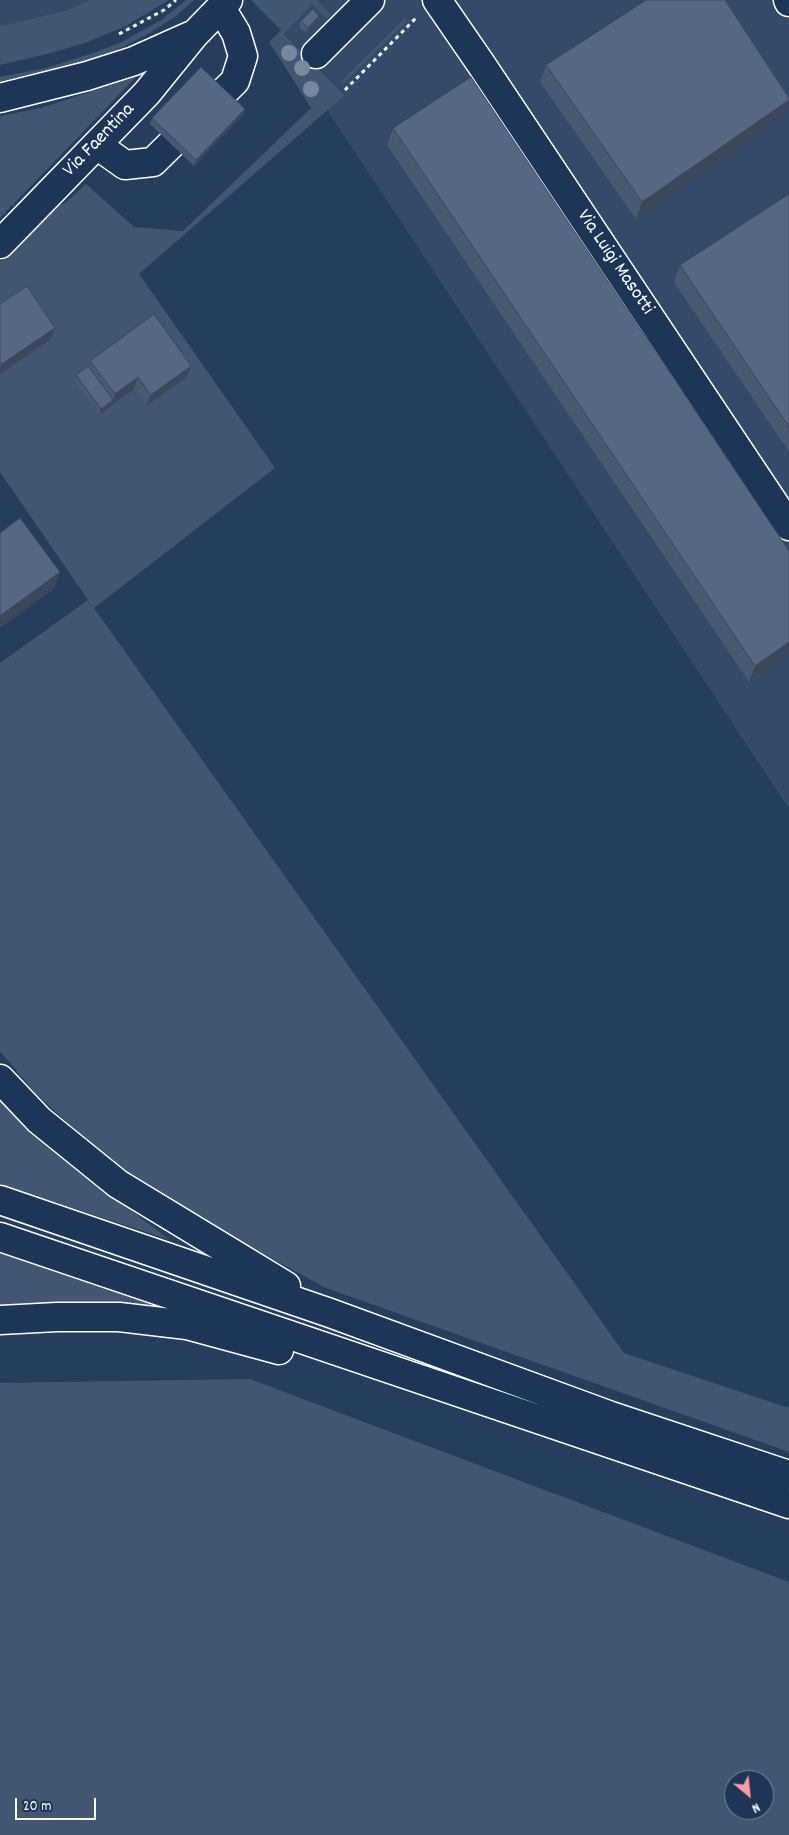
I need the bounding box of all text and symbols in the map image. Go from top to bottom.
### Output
street label: Via Faentina [59,99,141,183]
street label: Via Luigi Masotti [570,206,658,320]
north arrow [724,1770,774,1820]
scale bar [18,1788,99,1820]
text: 20 m [23,1796,51,1818]
text: N [748,1797,763,1818]

